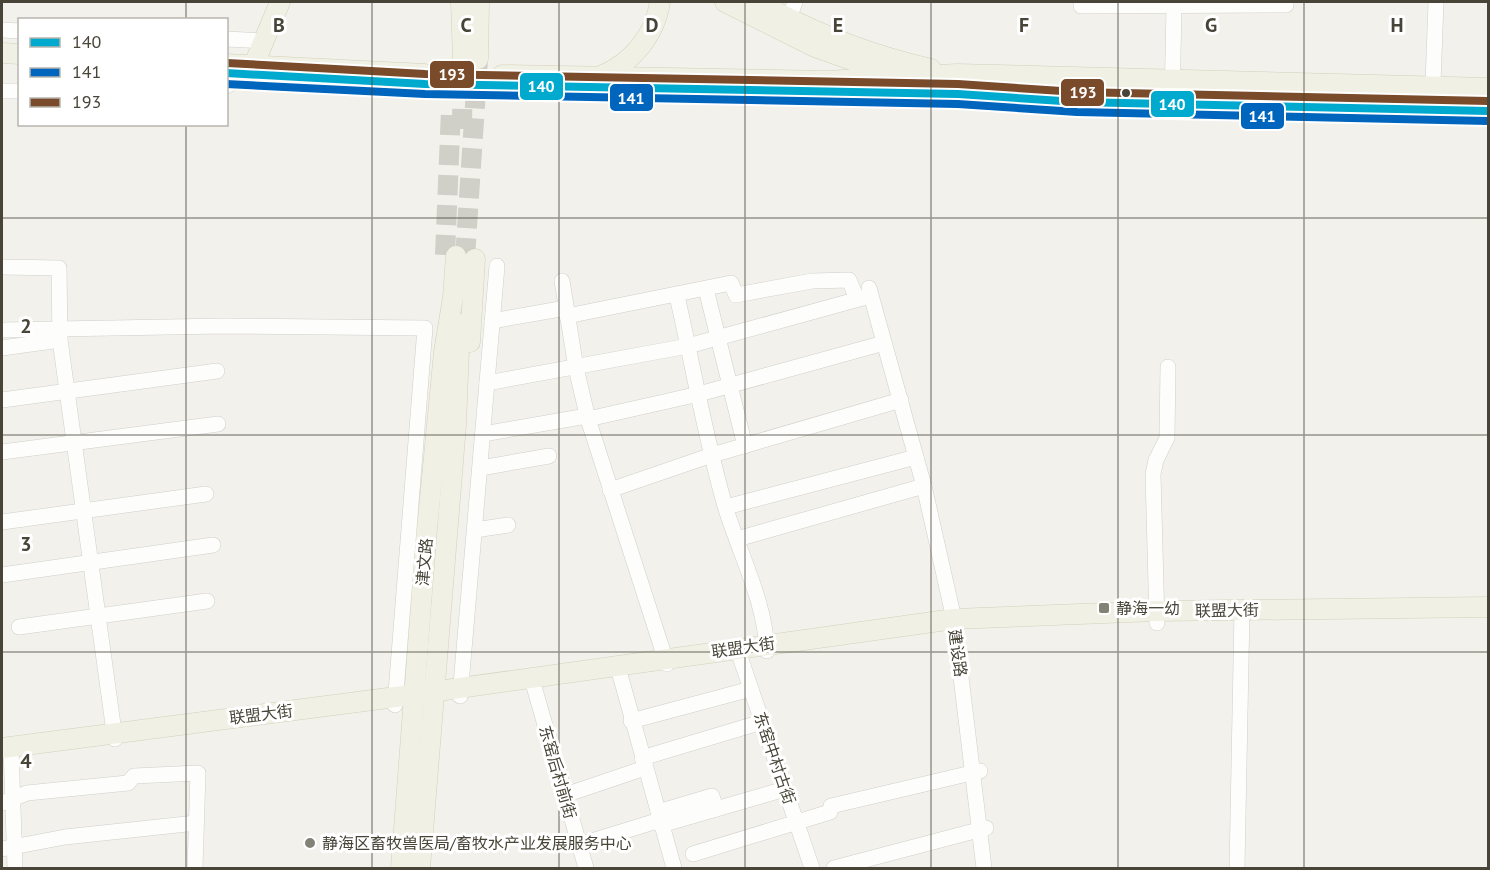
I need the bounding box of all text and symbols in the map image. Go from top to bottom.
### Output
text: B [273,12,285,38]
text: C [460,12,472,38]
text: D [646,12,659,38]
text: E [833,12,843,38]
text: F [1019,12,1029,38]
text: G [1205,12,1217,38]
text: H [1390,12,1404,38]
legend [18,18,228,126]
text: 140 [72,30,102,53]
text: 141 [72,60,101,83]
line badge: 193 [429,60,475,89]
text: 193 [438,64,466,84]
line badge: 140 [519,72,564,101]
text: 140 [527,76,555,96]
line badge: 193 [1060,78,1105,107]
text: 193 [1069,82,1097,102]
line badge: 141 [609,83,654,112]
unlabelled marker [1120,87,1132,99]
text: 141 [617,88,645,108]
text: 193 [72,90,101,113]
line badge: 140 [1150,90,1195,118]
text: 140 [1158,94,1186,114]
line badge: 141 [1240,102,1285,130]
text: 141 [1248,106,1276,126]
text: 2 [20,313,32,339]
text: 3 [20,531,32,557]
street label: 津文路 [412,537,436,587]
place label: 静海一幼 [1116,598,1180,618]
street label: 联盟大街 [1195,599,1259,621]
marker: 静海一幼 [1097,601,1111,615]
street label: 建设路 [945,628,971,678]
street label: 联盟大街 [710,633,776,661]
street label: 联盟大街 [228,700,294,728]
street label: 东窑中村古街 [750,709,800,807]
street label: 东窑后村前街 [535,723,581,821]
text: 4 [20,748,32,774]
place label: 静海区畜牧兽医局/畜牧水产业发展服务中心 [322,833,632,853]
marker: 静海区畜牧兽医局/畜牧水产业发展服务中心 [303,836,317,850]

